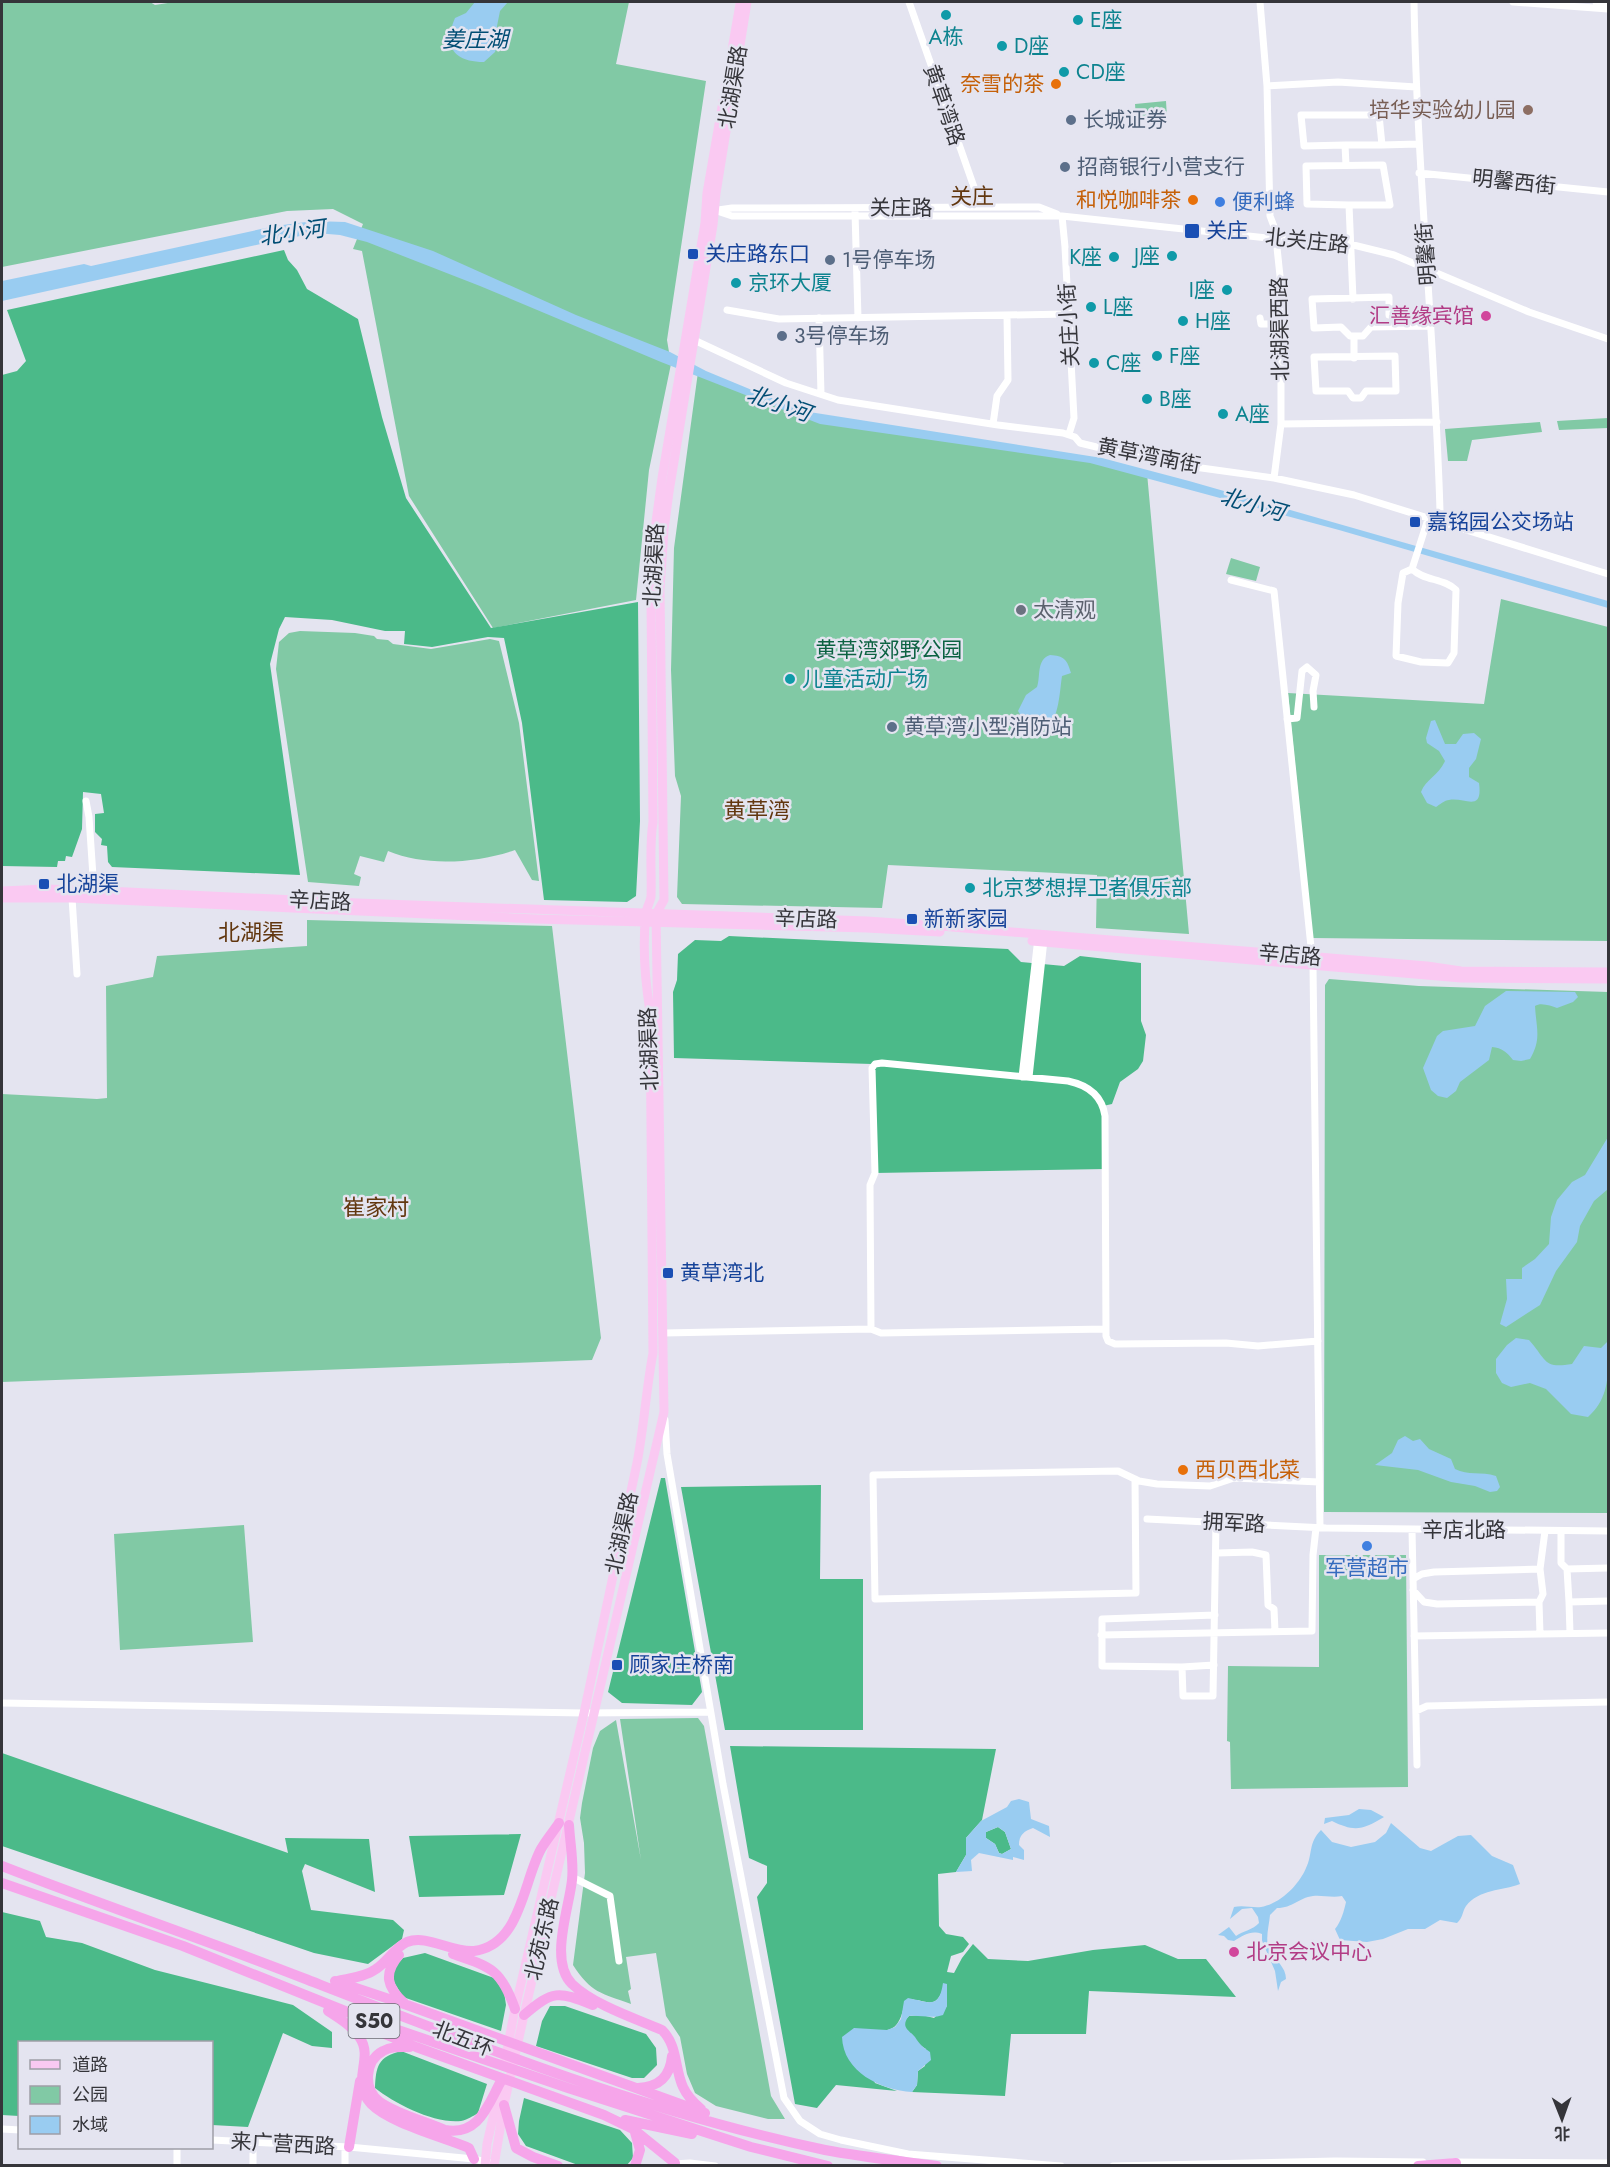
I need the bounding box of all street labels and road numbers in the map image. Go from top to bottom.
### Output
street label: 北湖渠路 [712,43,754,131]
street label: 黄草湾路 [916,60,972,150]
street label: 明馨西街 [1471,163,1557,201]
street label: 关庄路 [870,193,933,223]
street label: 北关庄路 [1264,222,1350,260]
street label: 明馨街 [1409,222,1443,286]
street label: 北湖渠西路 [1264,276,1296,382]
street label: 关庄小街 [1052,282,1086,368]
street label: 黄草湾南街 [1095,431,1203,481]
street label: 北湖渠路 [637,522,671,608]
street label: 辛店路 [288,884,352,918]
street label: 辛店路 [774,903,838,935]
street label: 辛店路 [1257,937,1323,973]
street label: 北湖渠路 [633,1007,665,1091]
street label: 北湖渠路 [599,1489,645,1577]
street label: 拥军路 [1202,1506,1266,1540]
street label: 辛店北路 [1422,1515,1506,1545]
street label: 北苑东路 [518,1895,566,1983]
road number: S50 [348,2004,400,2038]
street label: 北五环 [428,2014,498,2064]
street label: 来广营西路 [230,2126,336,2162]

